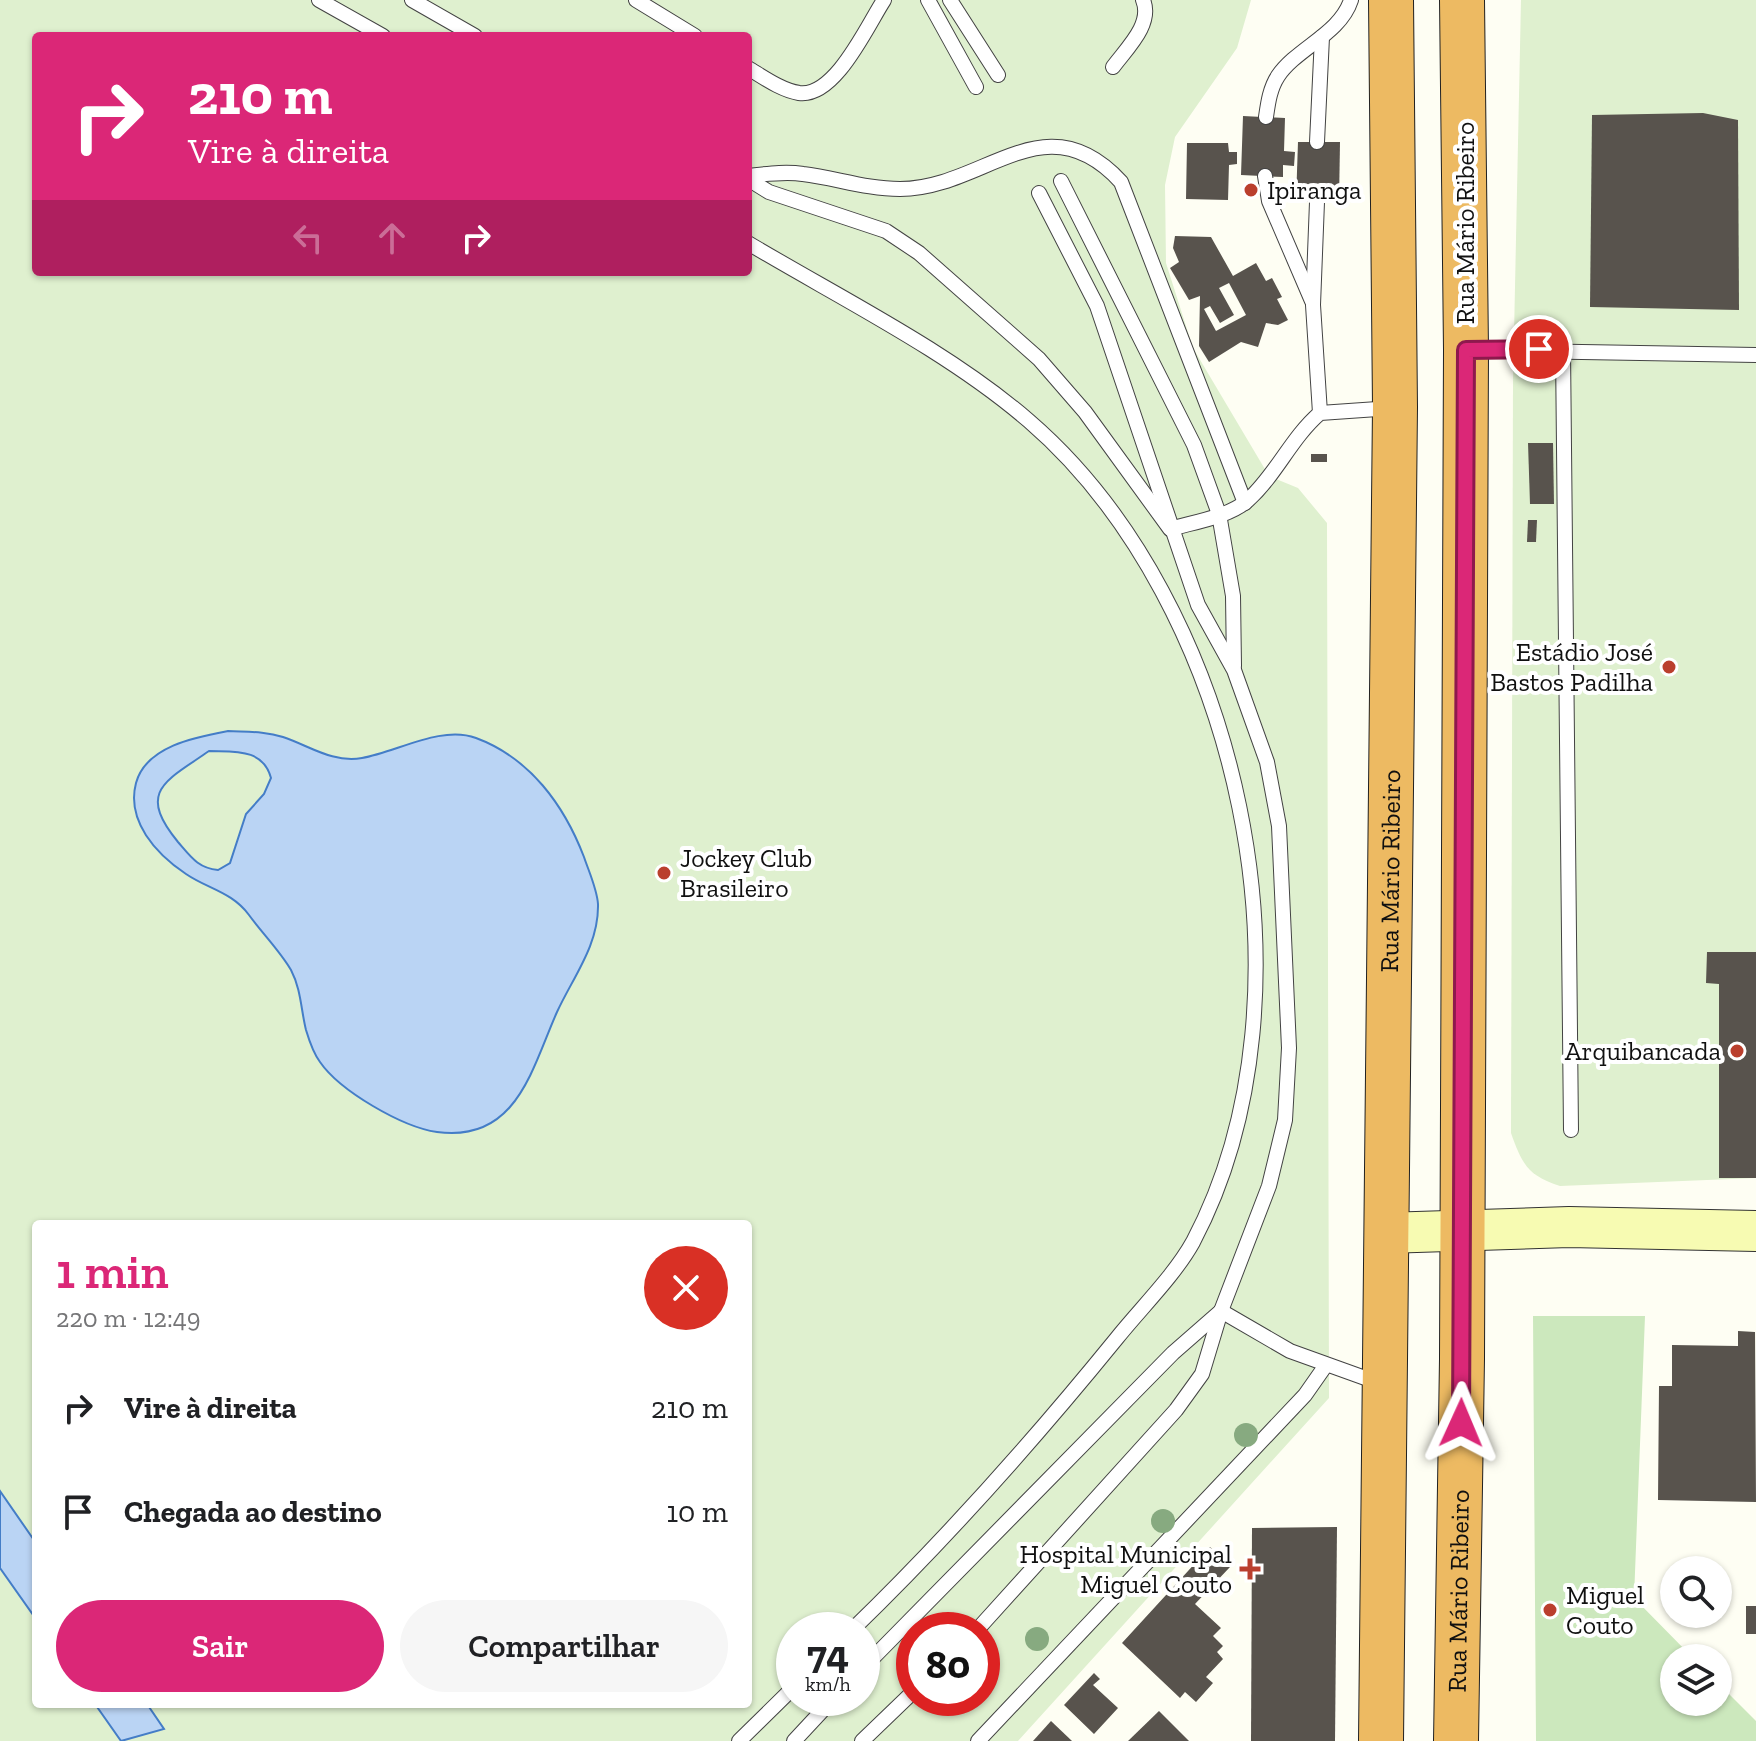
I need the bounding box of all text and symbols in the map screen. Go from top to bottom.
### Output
text: 210 m [188,61,332,128]
icon: right [56,64,160,168]
street label: Rua Mário Ribeiro [1449,122,1481,324]
text: Vire à direita [188,129,389,172]
place label: Ipiranga [1267,174,1362,206]
marker: Ipiranga [1242,181,1260,199]
icon: left [286,216,330,260]
icon: ahead [370,216,414,260]
icon: right [454,216,498,260]
pin [1505,315,1573,383]
icon: arrive [1517,327,1561,371]
place label: Estádio José Bastos Padilha [1490,636,1653,698]
marker: Estádio José Bastos Padilha [1660,658,1678,676]
street label: Rua Mário Ribeiro [1373,769,1407,973]
place label: Jockey Club Brasileiro [680,842,812,904]
marker: Jockey Club Brasileiro [655,864,673,882]
place label: Arquibancada [1565,1035,1721,1067]
marker: Arquibancada [1728,1042,1746,1060]
text: 1 min [56,1243,169,1300]
button: close [644,1246,728,1330]
text: 220 m · 12:49 [56,1302,201,1334]
position arrow [1419,1381,1503,1465]
icon: right [56,1386,100,1430]
text: Vire à direita [124,1390,297,1426]
text: 210 m [651,1390,728,1426]
street label: Rua Mário Ribeiro [1441,1489,1476,1693]
icon: arrive [56,1490,100,1534]
text: Chegada ao destino [124,1494,382,1530]
text: 10 m [666,1494,728,1530]
place label: Hospital Municipal Miguel Couto [1019,1538,1232,1600]
map controls [1660,1556,1732,1716]
button: search [1660,1556,1732,1628]
marker: Hospital Municipal Miguel Couto [1239,1558,1261,1580]
place label: Miguel Couto [1566,1579,1644,1641]
button: Sair [56,1600,384,1692]
button: Compartilhar [400,1600,728,1692]
marker: Miguel Couto [1541,1601,1559,1619]
speed limit sign: 80 [896,1612,1000,1716]
text: 74 [807,1630,849,1678]
button: layers [1660,1644,1732,1716]
text: km/h [805,1672,851,1696]

